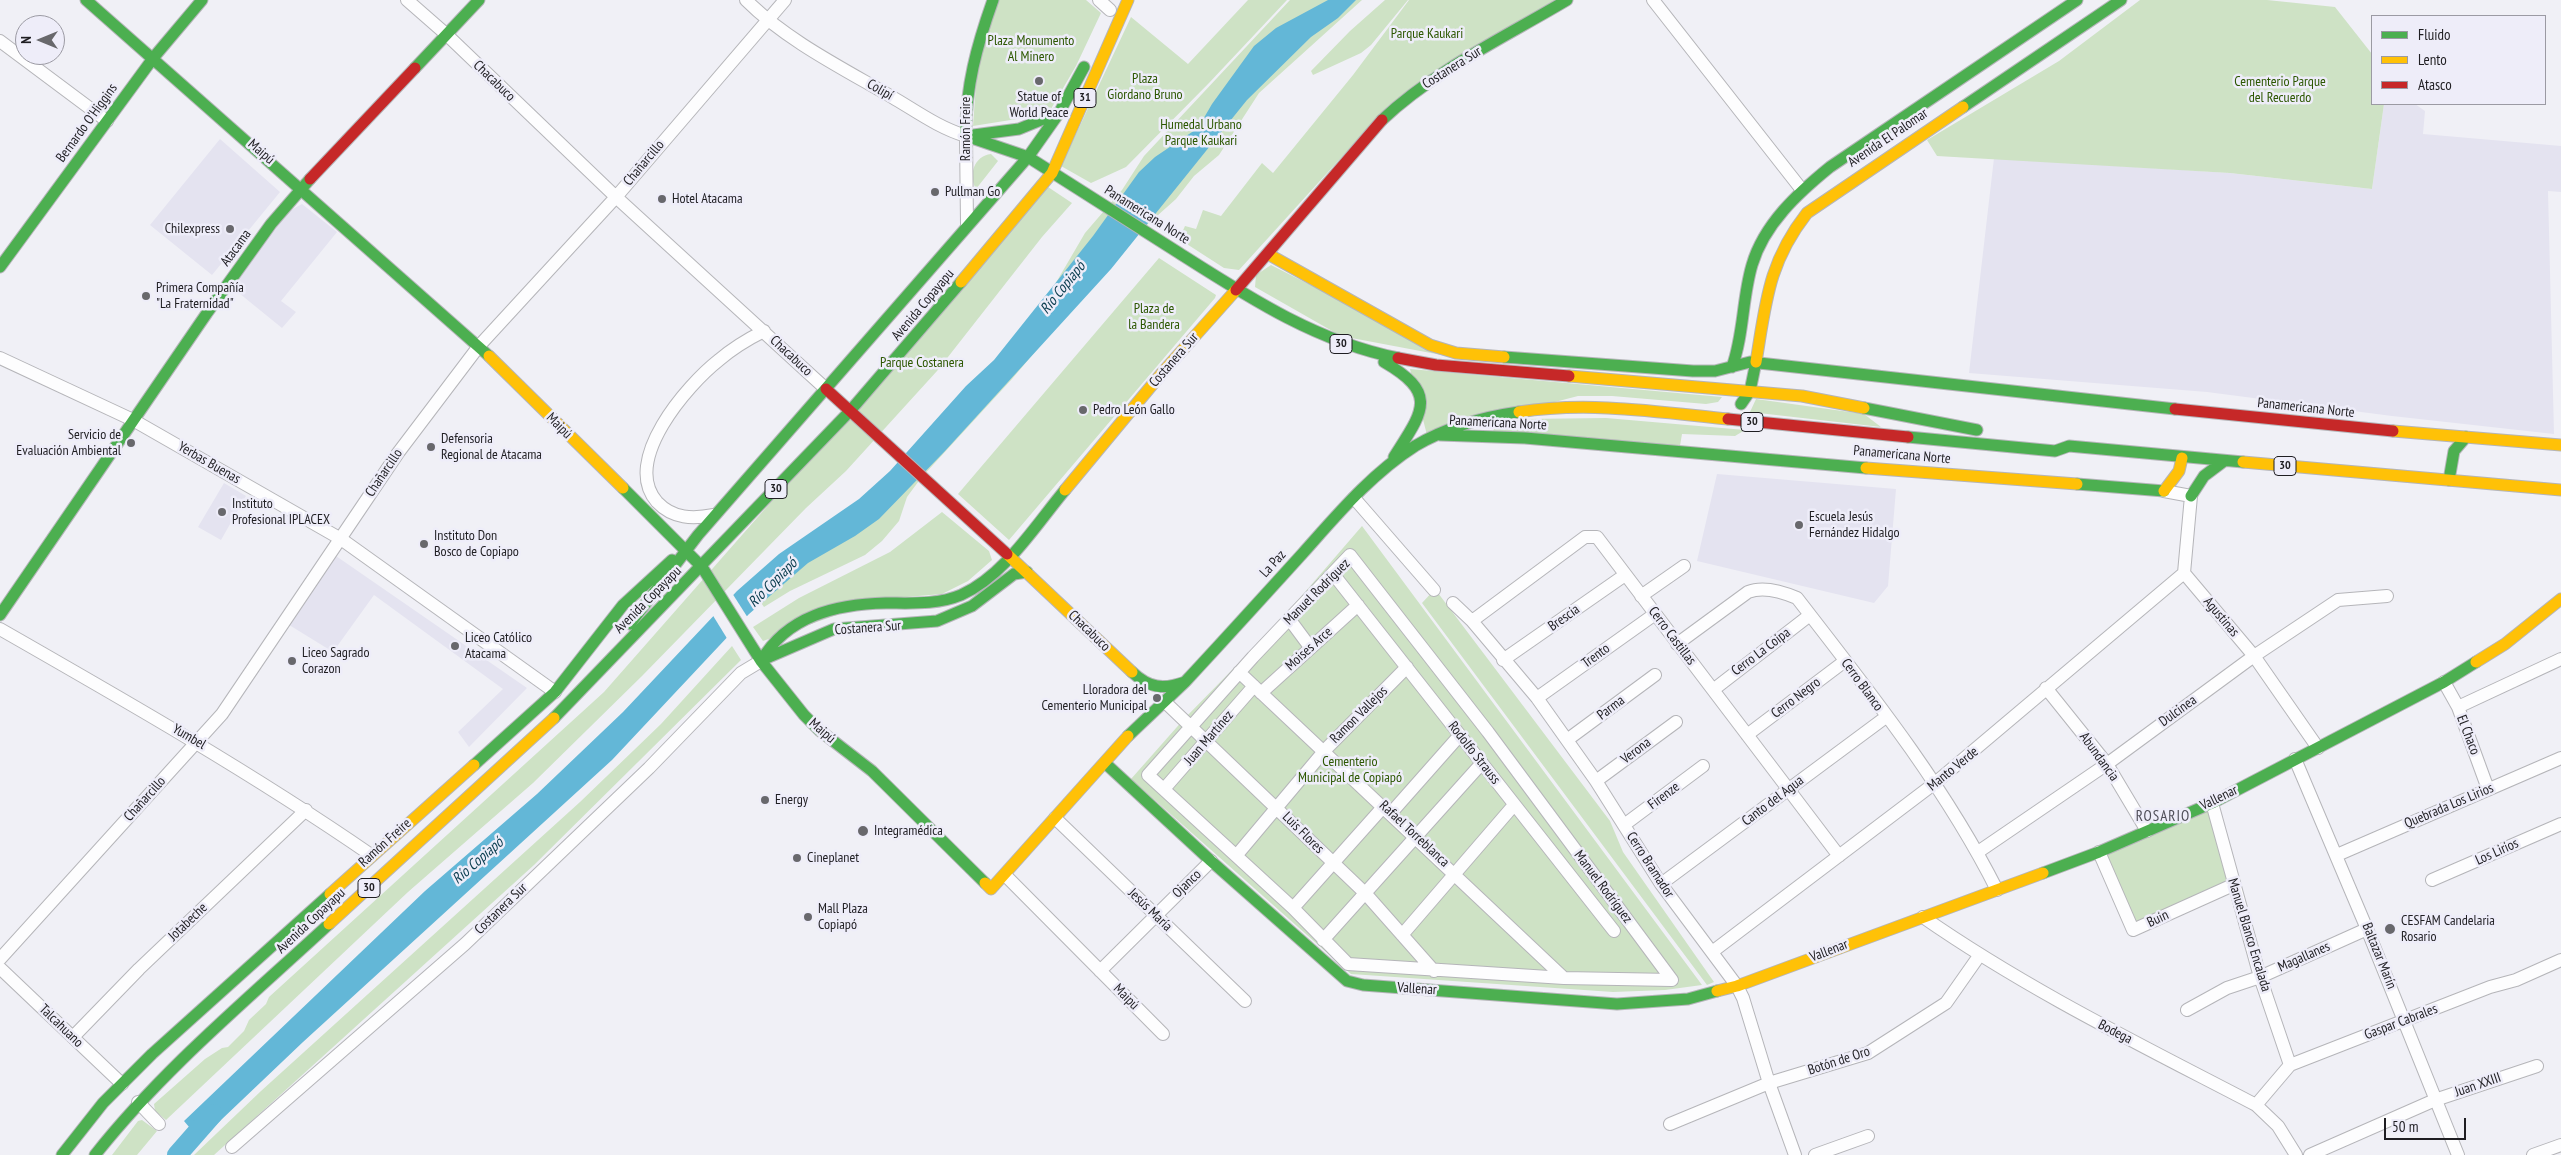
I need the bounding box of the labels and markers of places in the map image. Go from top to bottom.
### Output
marker: Statue of World Peace [1033,75,1045,87]
place label: Statue of World Peace [1010,89,1068,121]
place label: Pullman Go [945,184,1000,200]
marker: Pullman Go [929,186,941,198]
place label: Hotel Atacama [672,191,742,207]
marker: Hotel Atacama [656,193,668,205]
place label: Chilexpress [165,221,220,237]
marker: Chilexpress [224,223,236,235]
place label: Primera Compañía "La Fraternidad" [156,280,244,312]
marker: Primera Compañía "La Fraternidad" [140,290,152,302]
place label: Pedro León Gallo [1093,402,1175,418]
marker: Pedro León Gallo [1077,404,1089,416]
place label: Servicio de Evaluación Ambiental [16,427,121,460]
place label: Defensoria Regional de Atacama [441,431,542,464]
marker: Servicio de Evaluación Ambiental [125,437,137,449]
marker: Defensoria Regional de Atacama [425,441,437,453]
place label: Instituto Profesional IPLACEX [232,496,330,528]
marker: Instituto Profesional IPLACEX [216,506,228,518]
place label: Escuela Jesús Fernández Hidalgo [1809,509,1900,542]
marker: Escuela Jesús Fernández Hidalgo [1793,519,1805,531]
place label: Instituto Don Bosco de Copiapo [434,528,519,560]
marker: Instituto Don Bosco de Copiapo [418,538,430,550]
place label: Liceo Católico Atacama [465,630,532,662]
marker: Liceo Católico Atacama [449,640,461,652]
place label: Liceo Sagrado Corazon [302,645,369,678]
marker: Liceo Sagrado Corazon [286,655,298,667]
place label: Lloradora del Cementerio Municipal [1042,682,1147,714]
marker: Lloradora del Cementerio Municipal [1151,692,1163,704]
place label: Energy [775,792,808,808]
marker: Energy [759,794,771,806]
place label: Integramédica [874,823,943,839]
marker: Integramédica [856,824,870,838]
place label: Cineplanet [807,850,859,866]
marker: Cineplanet [791,852,803,864]
place label: Mall Plaza Copiapó [818,901,868,934]
marker: Mall Plaza Copiapó [802,911,814,923]
place label: CESFAM Candelaria Rosario [2401,913,2495,946]
marker: CESFAM Candelaria Rosario [2383,922,2397,936]

